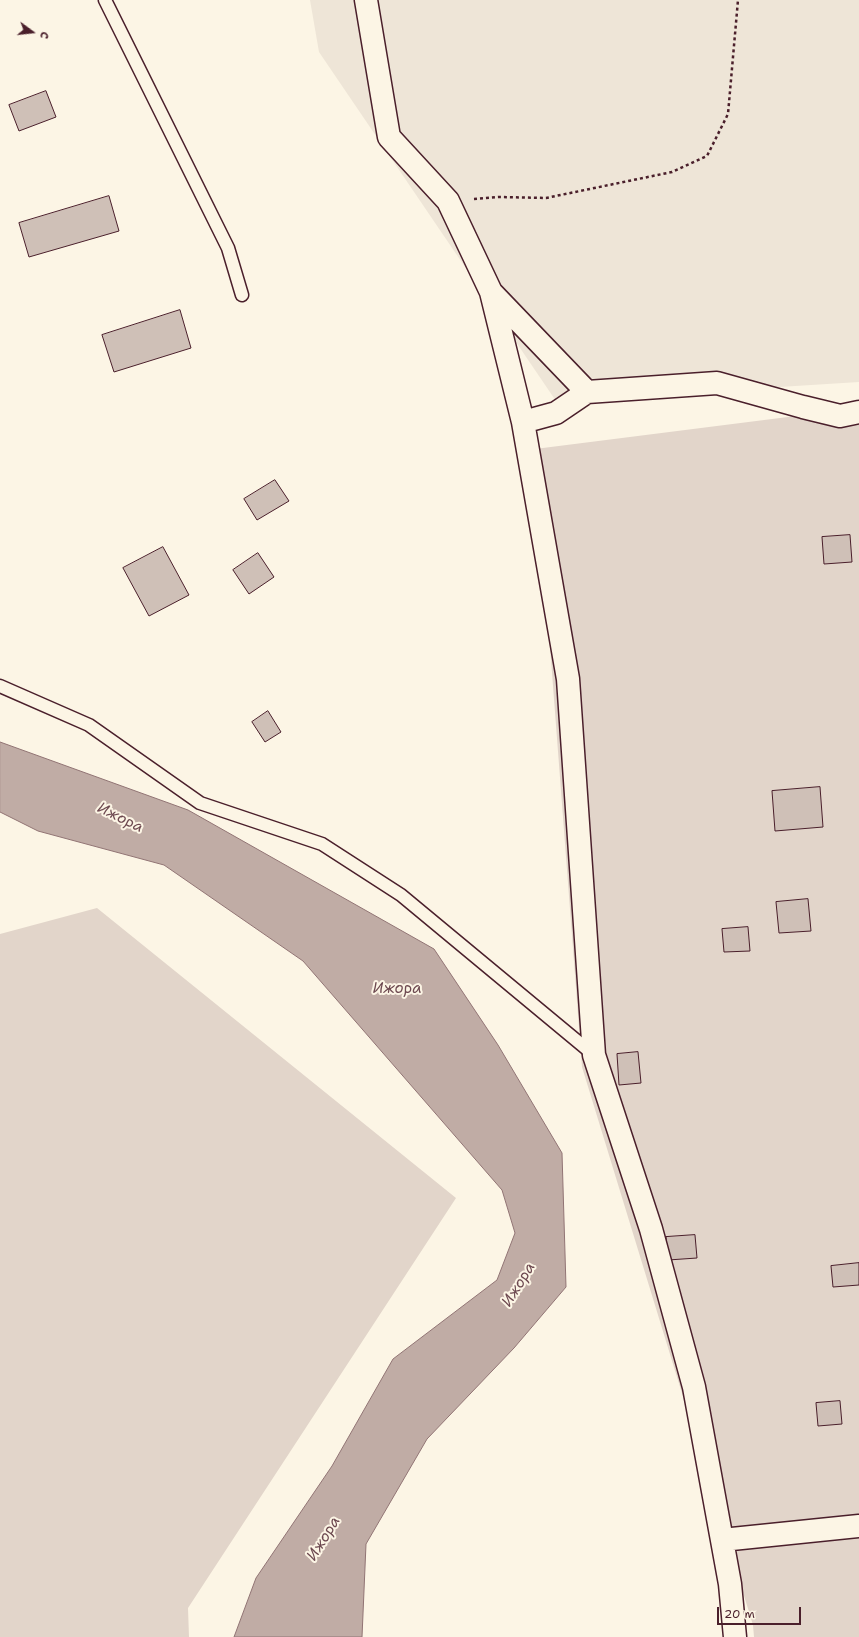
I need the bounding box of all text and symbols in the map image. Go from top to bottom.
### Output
north arrow [12,12,52,52]
text: С [36,30,52,40]
water label: Ижора [94,799,146,837]
water label: Ижора [373,980,421,998]
water label: Ижора [498,1259,540,1311]
water label: Ижора [303,1513,345,1565]
scale bar [719,1599,803,1625]
text: 20 m [724,1606,755,1622]

